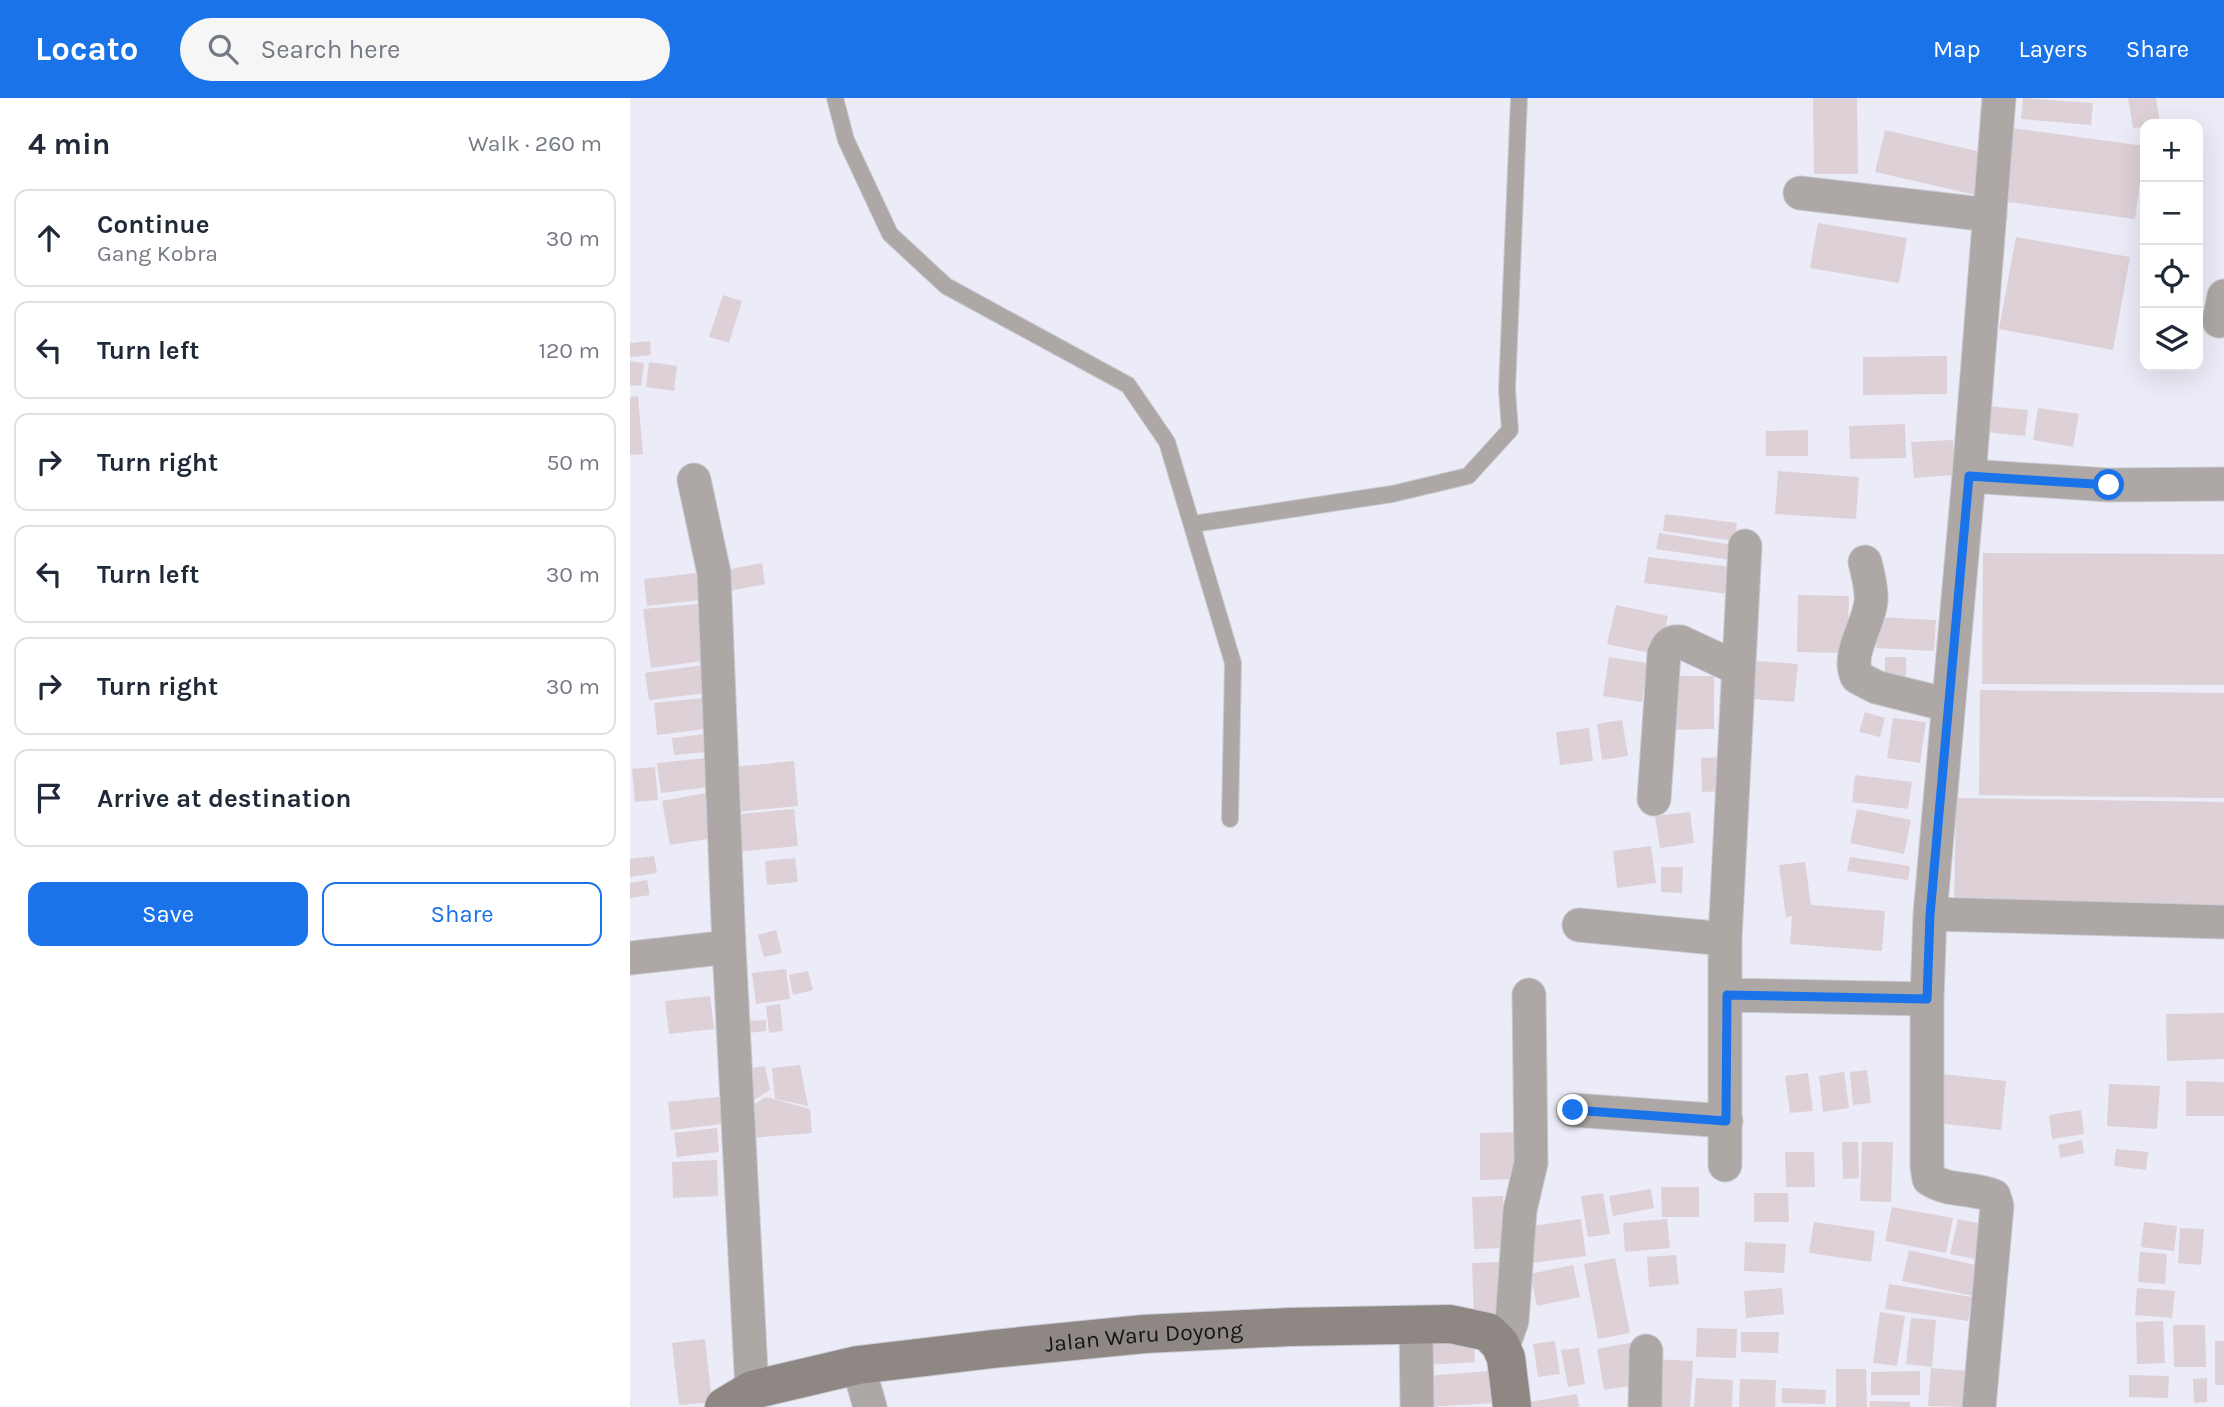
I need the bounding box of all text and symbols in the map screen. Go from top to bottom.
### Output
search box [180,18,670,81]
text: Locato [35,30,138,68]
icon: search [204,30,242,68]
text: Search here [260,34,400,65]
text: Map [1933,35,1981,63]
text: Layers [2019,35,2088,63]
text: Share [2126,35,2189,63]
map controls [2140,119,2203,371]
button: + [2140,119,2203,182]
text: 4 min [28,126,110,162]
text: Walk · 260 m [468,130,602,157]
button: − [2140,182,2203,245]
text: Continue [97,209,209,240]
icon: ahead [30,219,68,257]
text: 30 m [546,225,600,252]
text: Gang Kobra [97,240,218,267]
button: locate [2140,245,2203,308]
button: layers [2140,308,2203,371]
icon: left [30,331,68,369]
text: Turn left [97,335,199,366]
text: 120 m [538,337,600,364]
icon: right [30,443,68,481]
text: Turn right [97,447,218,478]
text: 50 m [546,449,600,476]
route start [2093,469,2124,500]
icon: left [30,555,68,593]
text: Turn left [97,559,199,590]
text: 30 m [546,561,600,588]
icon: right [30,667,68,705]
text: Turn right [97,671,218,702]
text: 30 m [546,673,600,700]
icon: arrive [30,779,68,817]
text: Arrive at destination [97,783,351,814]
button: Save [28,882,308,946]
button: Share [322,882,602,946]
route end [1557,1094,1588,1125]
street label: Jalan Waru Doyong [1043,1316,1244,1357]

